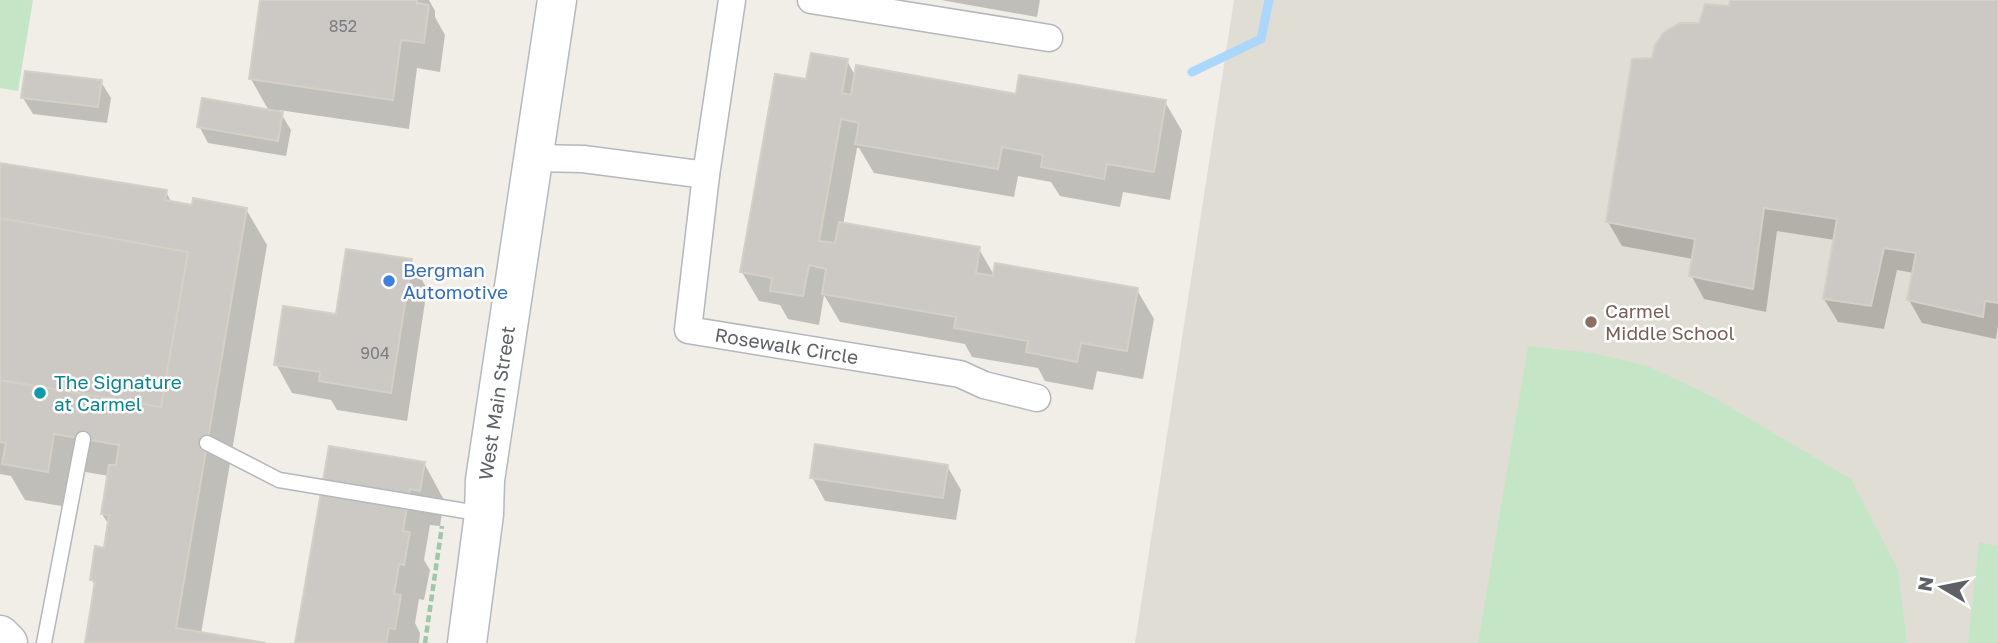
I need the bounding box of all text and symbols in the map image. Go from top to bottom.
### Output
house number: 852 [329,16,357,36]
place label: Bergman Automotive [403,258,508,303]
marker: Bergman Automotive [381,273,397,289]
place label: Carmel Middle School [1605,299,1735,344]
marker: Carmel Middle School [1583,314,1599,330]
street label: Rosewalk Circle [713,323,860,368]
street label: West Main Street [473,324,519,482]
house number: 904 [360,343,390,363]
place label: The Signature at Carmel [54,370,182,415]
marker: The Signature at Carmel [32,385,48,401]
north arrow [1907,552,1977,622]
text: N [1912,575,1937,593]

